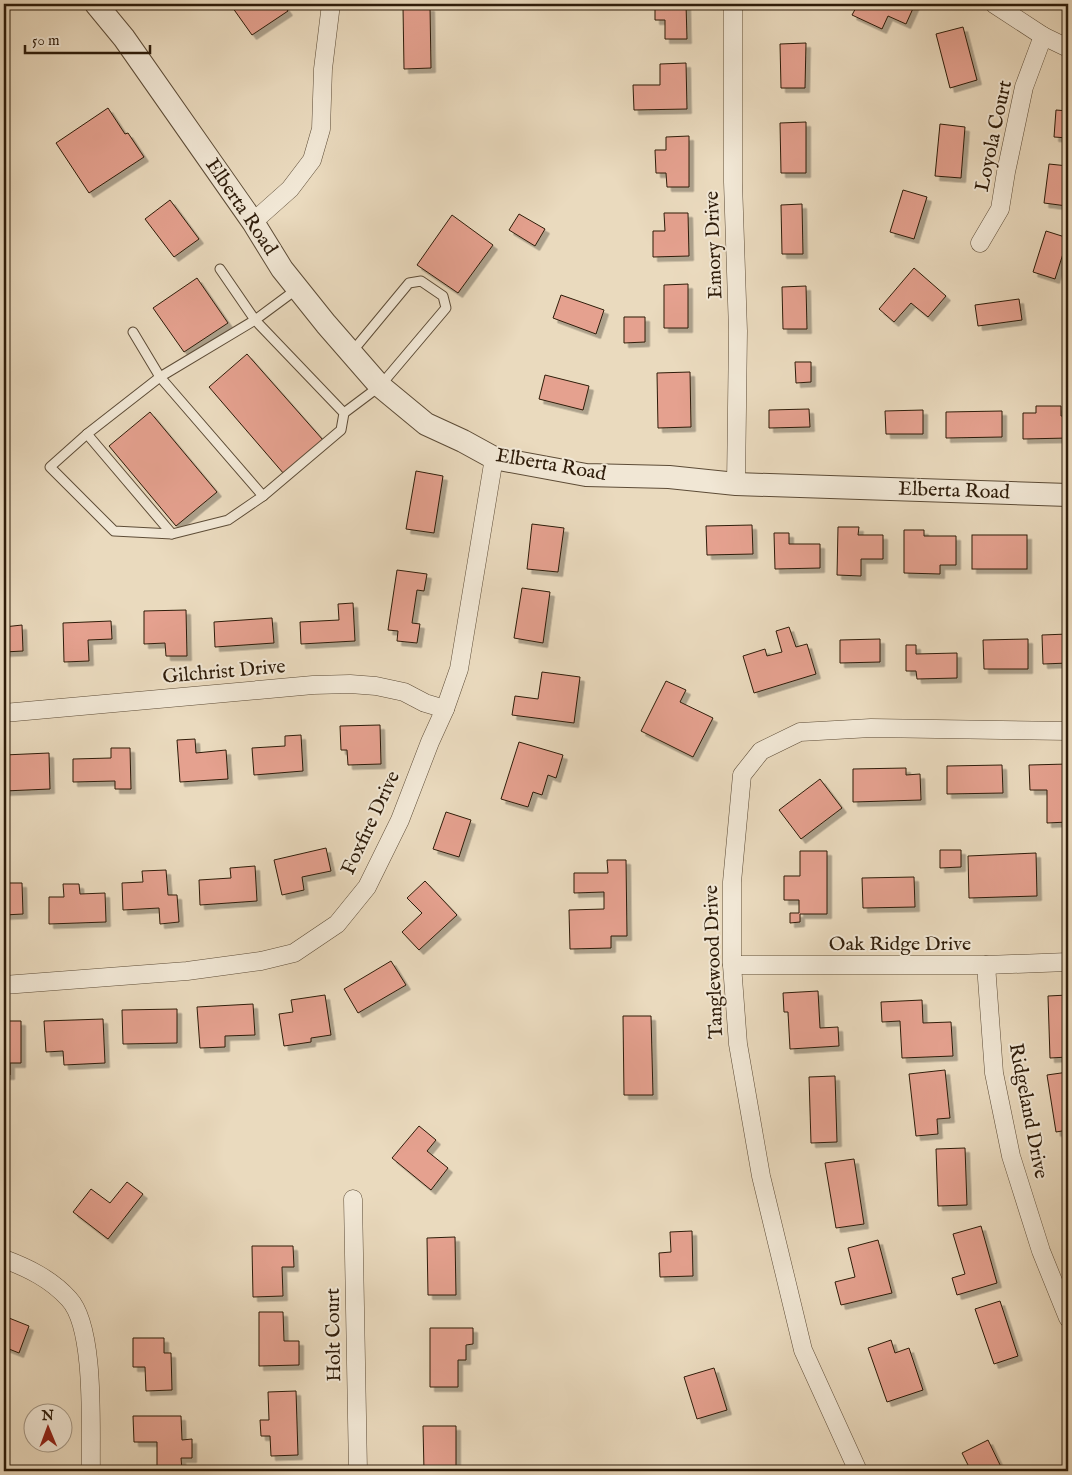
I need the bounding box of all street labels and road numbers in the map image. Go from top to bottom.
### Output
street label: Loyola Court [970,78,1018,194]
street label: Elberta Road [199,154,283,261]
street label: Emory Drive [700,191,728,299]
street label: Elberta Road [494,443,608,487]
street label: Elberta Road [898,477,1011,505]
street label: Gilchrist Drive [161,654,287,690]
street label: Foxfire Drive [336,767,406,879]
street label: Tanglewood Drive [699,885,729,1039]
street label: Oak Ridge Drive [829,932,971,957]
street label: Ridgeland Drive [1003,1041,1053,1181]
street label: Holt Court [321,1288,347,1382]

